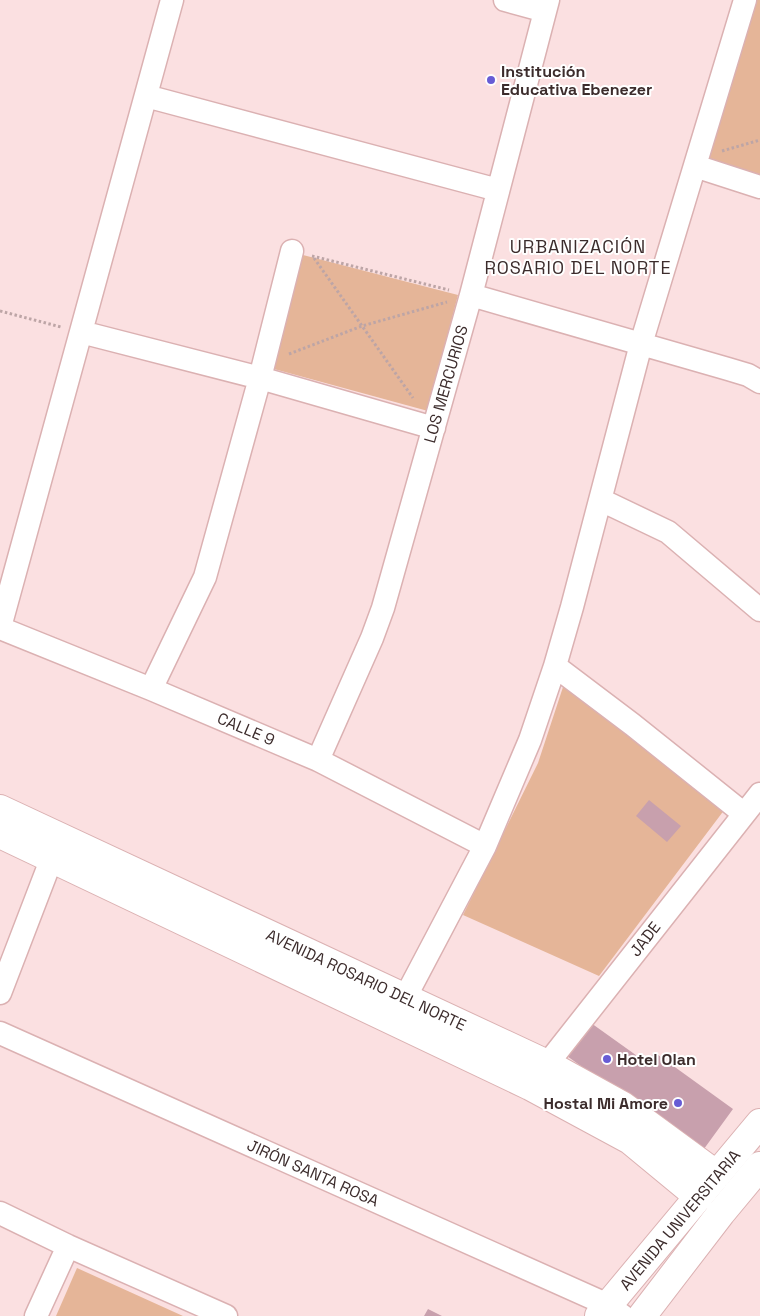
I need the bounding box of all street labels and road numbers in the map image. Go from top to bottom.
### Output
street label: LOS MERCURIOS [419,323,473,445]
street label: CALLE 9 [214,707,278,751]
street label: JADE [625,917,665,961]
street label: AVENIDA ROSARIO DEL NORTE [263,924,469,1036]
street label: JIRÓN SANTA ROSA [244,1134,382,1212]
street label: AVENIDA UNIVERSITARIA [615,1145,745,1295]

